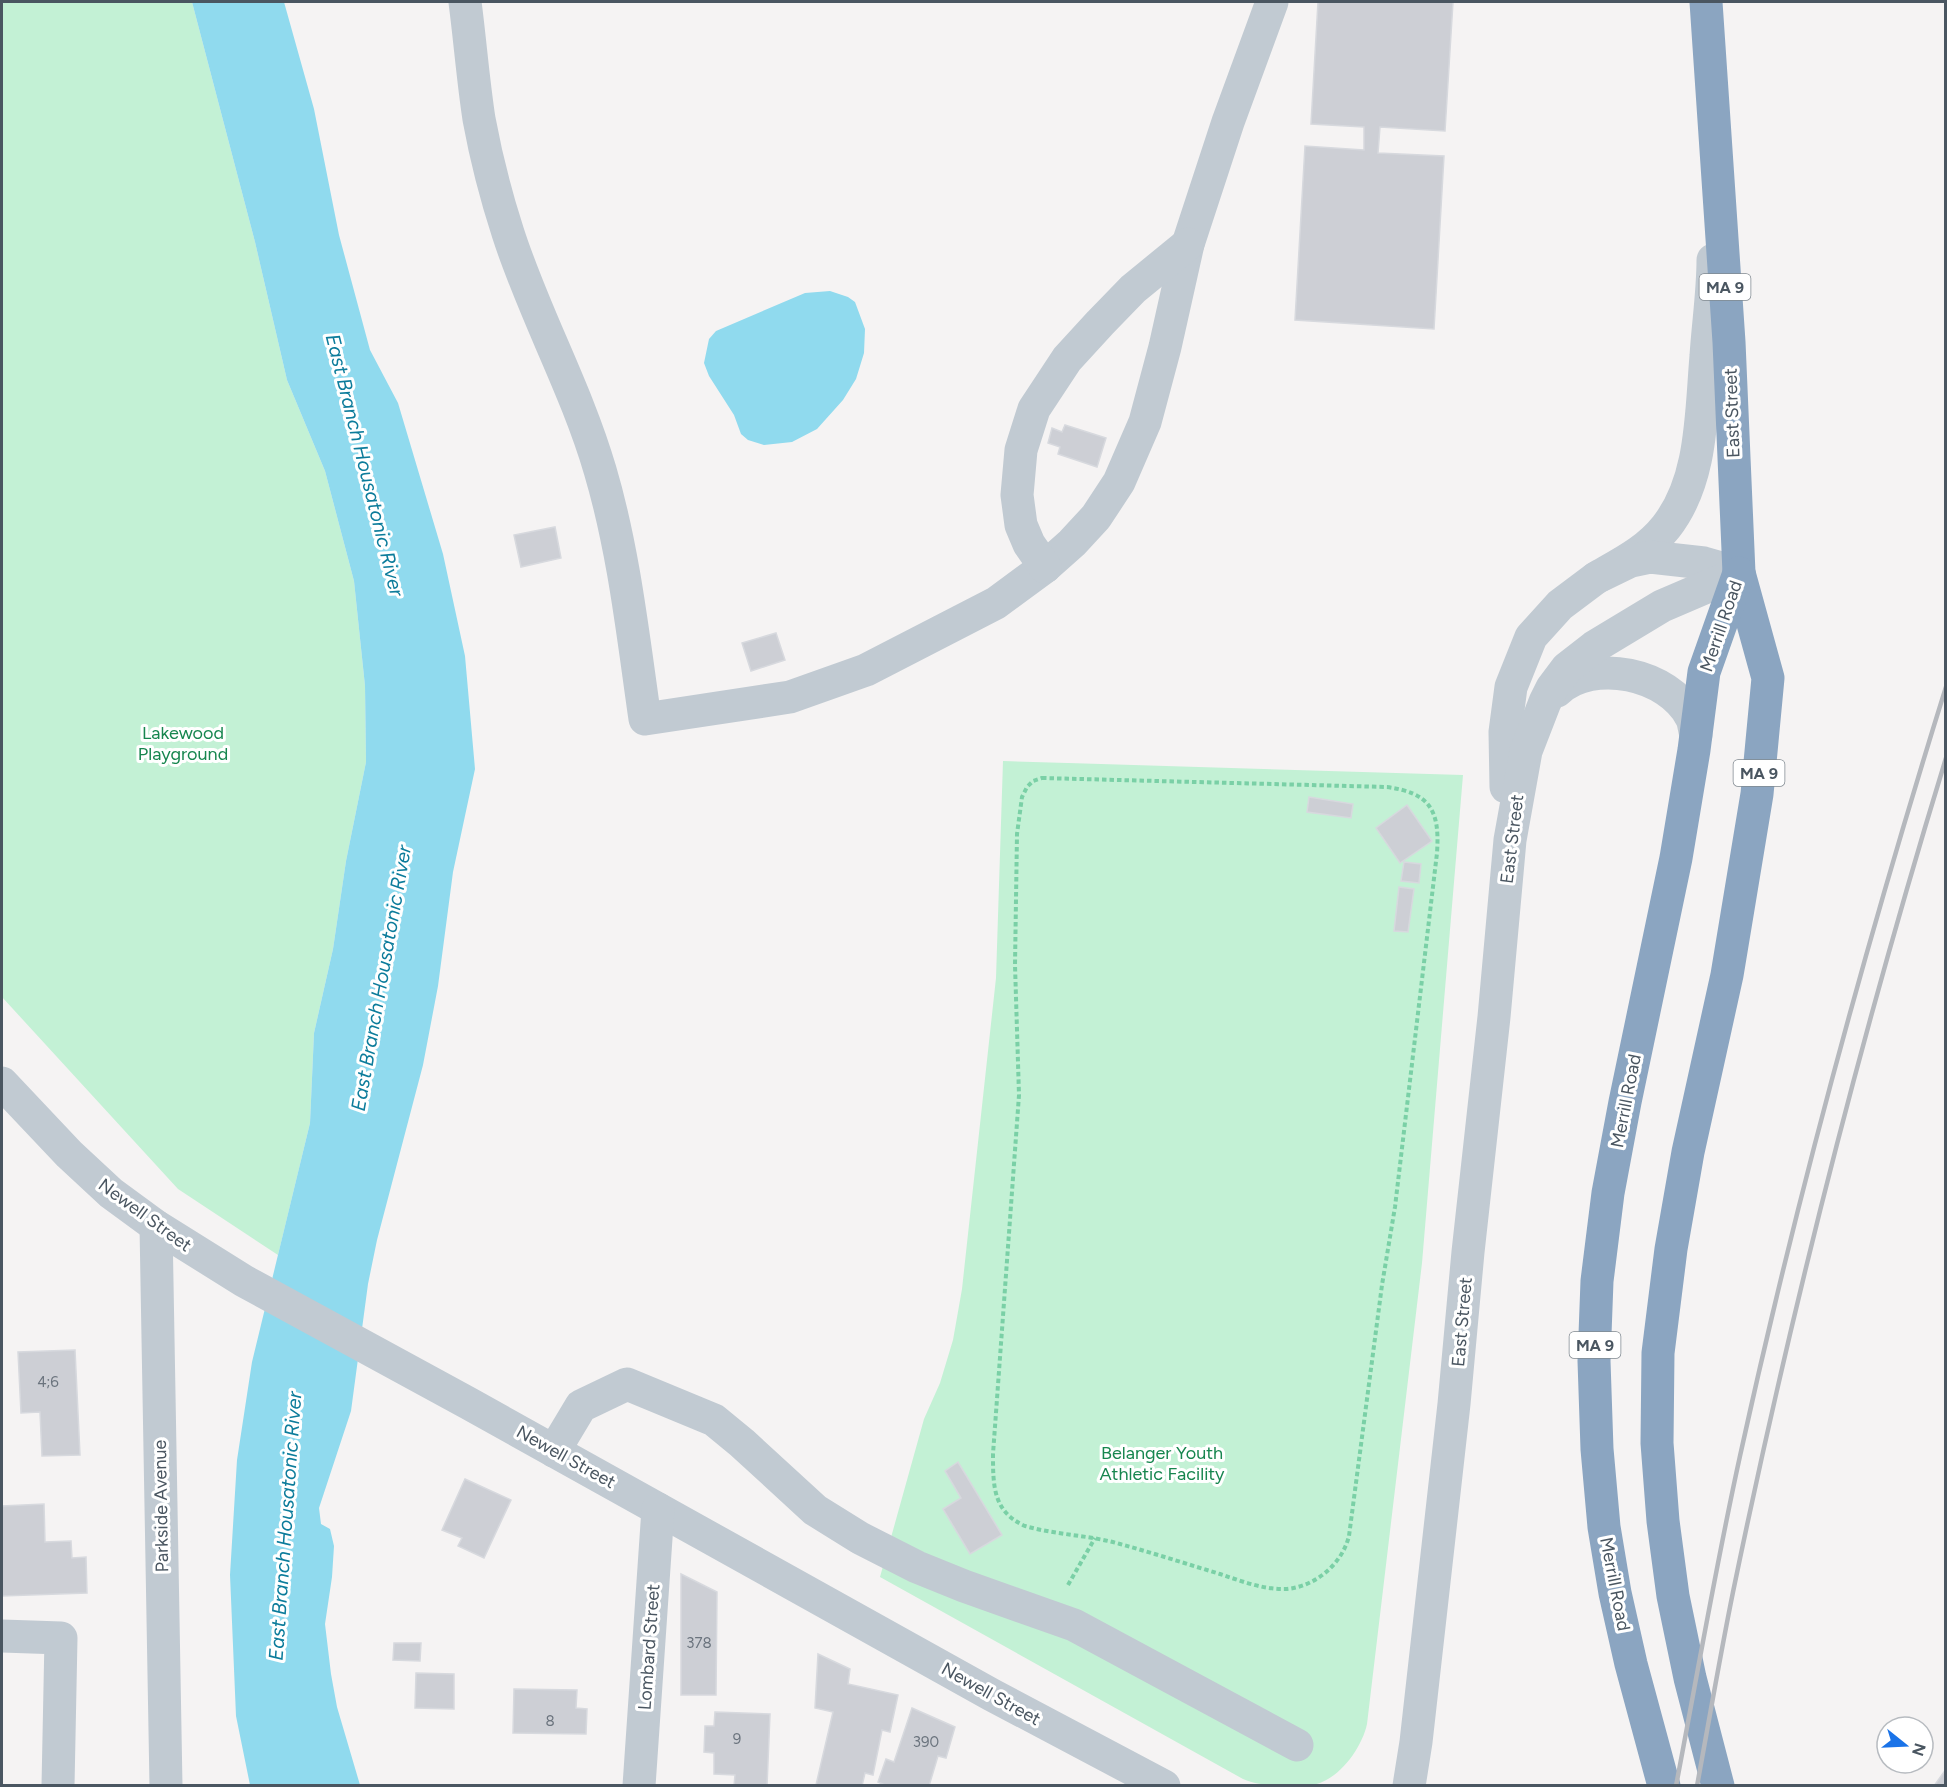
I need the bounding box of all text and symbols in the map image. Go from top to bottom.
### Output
road number: MA 9 [1700,274,1750,300]
water label: East Branch Housatonic River [321,331,410,600]
street label: East Street [1719,368,1745,458]
street label: Merrill Road [1695,577,1747,675]
park label: Lakewood Playground [138,722,228,765]
road number: MA 9 [1734,760,1784,786]
street label: East Street [1496,793,1528,885]
water label: East Branch Housatonic River [346,842,416,1113]
street label: Merrill Road [1606,1052,1646,1150]
street label: Newell Street [94,1174,196,1256]
street label: East Street [1447,1276,1477,1368]
road number: MA 9 [1570,1332,1620,1358]
house number: 4;6 [37,1373,59,1391]
water label: East Branch Housatonic River [264,1390,306,1661]
street label: Newell Street [513,1421,620,1493]
street label: Parkside Avenue [149,1439,173,1572]
park label: Belanger Youth Athletic Facility [1099,1442,1225,1485]
street label: Merrill Road [1595,1535,1635,1633]
street label: Lombard Street [634,1583,664,1711]
house number: 378 [686,1634,712,1652]
street label: Newell Street [938,1658,1045,1730]
house number: 8 [545,1712,555,1730]
north arrow [1875,1715,1935,1775]
house number: 9 [733,1730,741,1748]
house number: 390 [913,1733,939,1751]
text: N [1908,1741,1930,1758]

